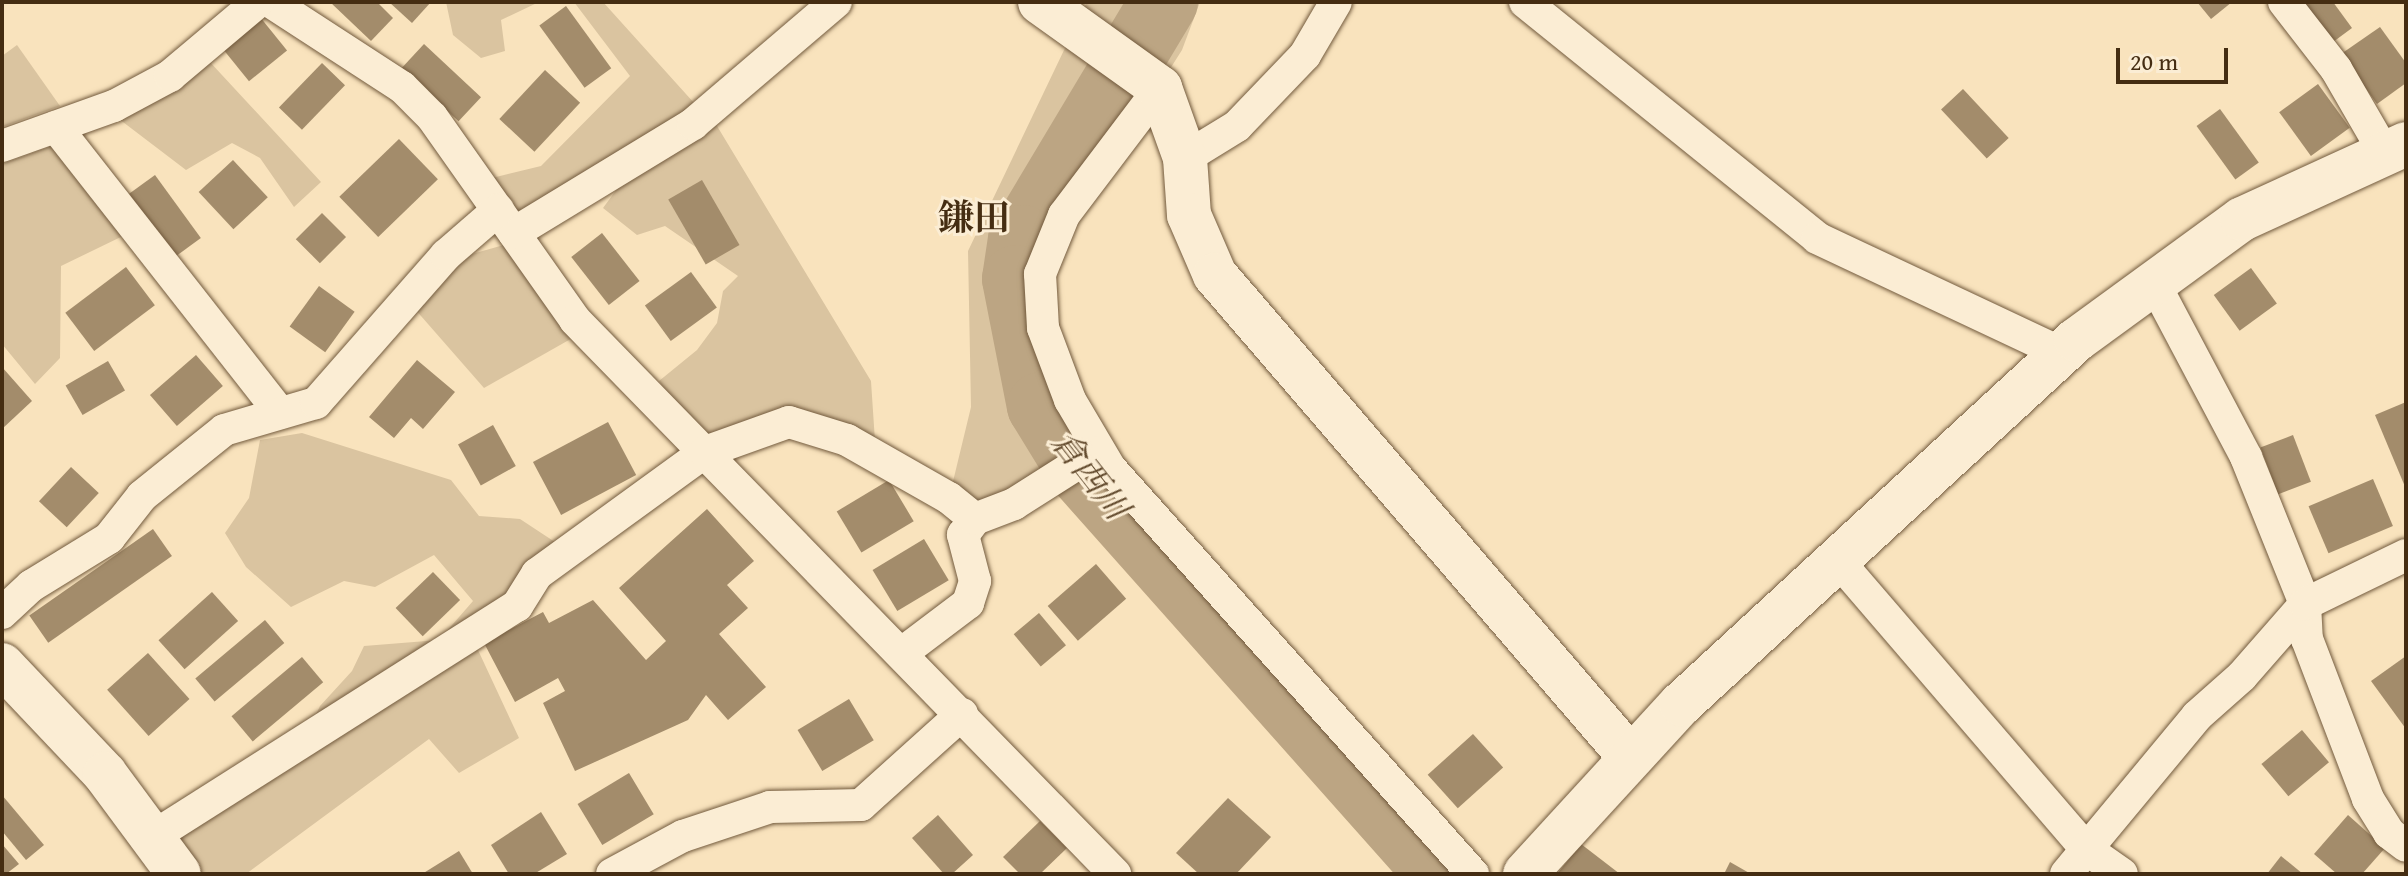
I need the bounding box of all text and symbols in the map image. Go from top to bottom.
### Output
scale bar [2120,32,2232,82]
text: 20 m [2130,44,2178,79]
district label: 鎌田 [938,195,1010,239]
water label: 倉西川 [1044,421,1138,527]

